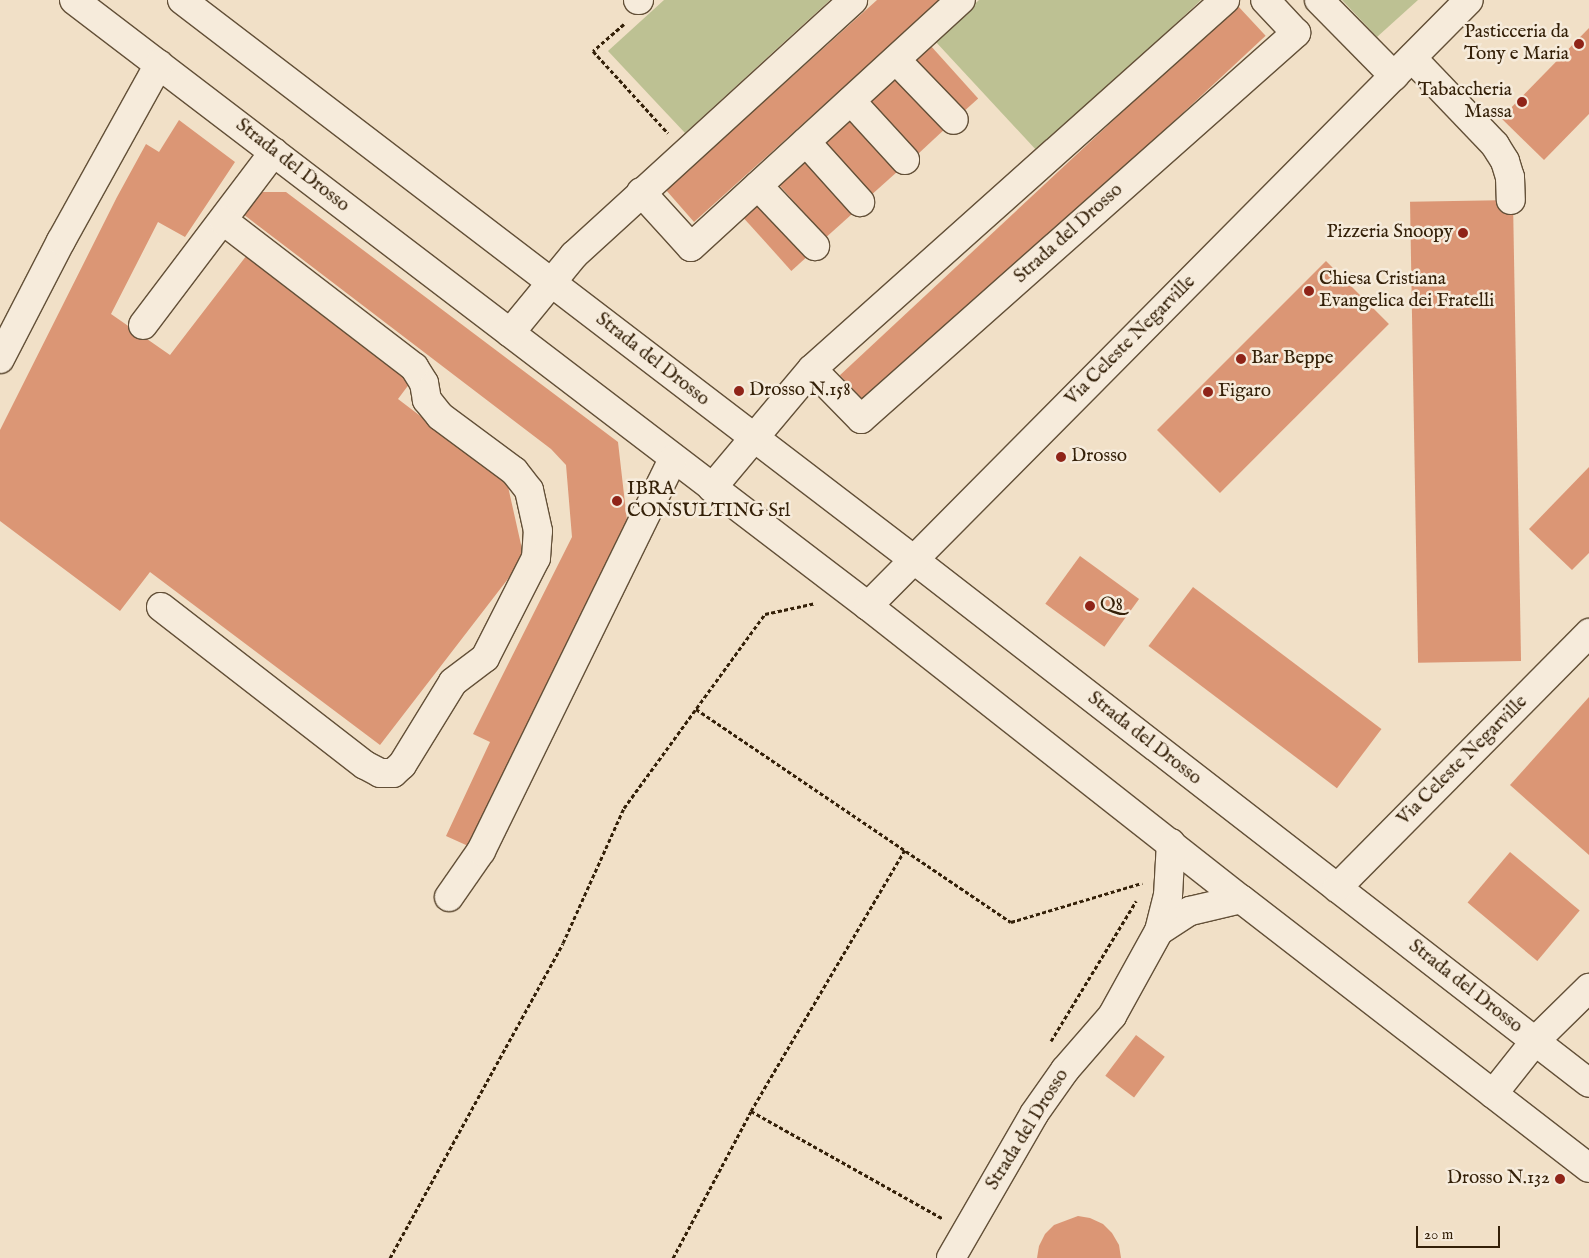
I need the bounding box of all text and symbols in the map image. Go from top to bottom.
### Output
place label: Pasticceria da Tony e Maria [1464,22,1569,66]
marker: Pasticceria da Tony e Maria [1573,38,1585,50]
place label: Tabaccheria Massa [1418,80,1512,124]
marker: Tabaccheria Massa [1516,96,1528,108]
street label: Strada del Drosso [231,114,353,218]
street label: Strada del Drosso [1010,179,1128,289]
place label: Pizzeria Snoopy [1326,222,1453,244]
marker: Pizzeria Snoopy [1457,227,1469,239]
place label: Chiesa Cristiana Evangelica dei Fratelli [1319,269,1494,313]
street label: Via Celeste Negarville [1061,271,1201,411]
marker: Chiesa Cristiana Evangelica dei Fratelli [1303,285,1315,297]
street label: Strada del Drosso [591,308,713,412]
place label: Bar Beppe [1251,348,1334,370]
marker: Bar Beppe [1235,353,1247,365]
place label: Drosso N.158 [749,380,851,402]
place label: Figaro [1218,381,1271,403]
marker: Drosso N.158 [733,385,745,397]
marker: Figaro [1202,386,1214,398]
place label: Drosso [1071,446,1127,468]
marker: Drosso [1055,451,1067,463]
place label: IBRA CONSULTING Srl [627,479,790,523]
marker: IBRA CONSULTING Srl [611,495,623,507]
place label: Q8 [1100,595,1123,617]
marker: Q8 [1084,600,1096,612]
street label: Strada del Drosso [1083,687,1205,791]
street label: Via Celeste Negarville [1393,691,1533,831]
street label: Strada del Drosso [1404,935,1526,1039]
street label: Strada del Drosso [982,1065,1074,1195]
place label: Drosso N.132 [1447,1168,1550,1190]
marker: Drosso N.132 [1554,1173,1566,1185]
scale bar [1419,1216,1503,1248]
text: 20 m [1424,1225,1453,1244]

